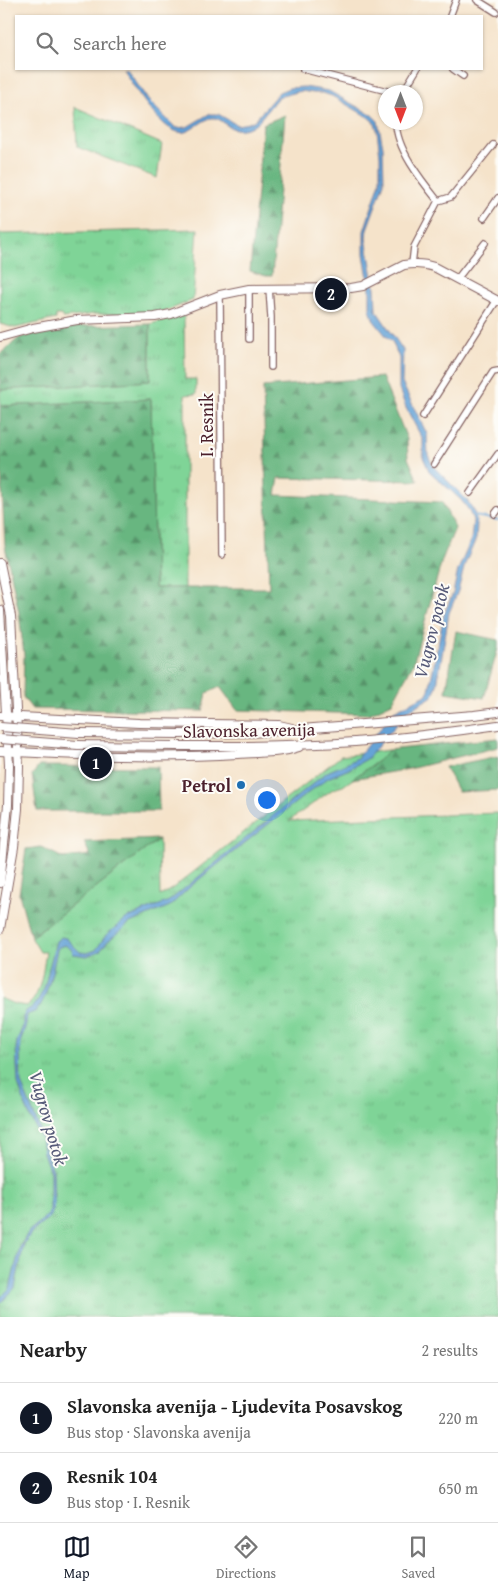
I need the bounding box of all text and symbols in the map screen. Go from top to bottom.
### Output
search box [15,15,483,70]
icon: search [33,29,61,57]
text: Search here [73,29,167,57]
north arrow [378,85,423,130]
pin: 2 [315,275,347,313]
street label: I. Resnik [193,392,220,457]
water label: Vugrov potok [406,580,456,681]
street label: Slavonska avenija [183,715,316,745]
pin: 1 [80,744,112,782]
place label: Petrol [182,772,231,799]
marker: Petrol [235,779,247,791]
your location [254,787,280,813]
water label: Vugrov potok [22,1068,76,1169]
text: Nearby [20,1334,87,1365]
text: 2 results [421,1338,478,1362]
text: Slavonska avenija - Ljudevita Posavskog [67,1392,402,1420]
text: 1 [32,1406,40,1430]
text: 220 m [438,1406,478,1430]
text: Bus stop · Slavonska avenija [67,1420,251,1444]
text: Resnik 104 [67,1462,158,1490]
text: 2 [32,1476,40,1500]
text: 650 m [438,1476,478,1500]
text: Bus stop · I. Resnik [67,1490,190,1514]
tab: Map [63,1533,91,1583]
tab: Directions [216,1533,276,1583]
tab: Saved [401,1533,435,1583]

